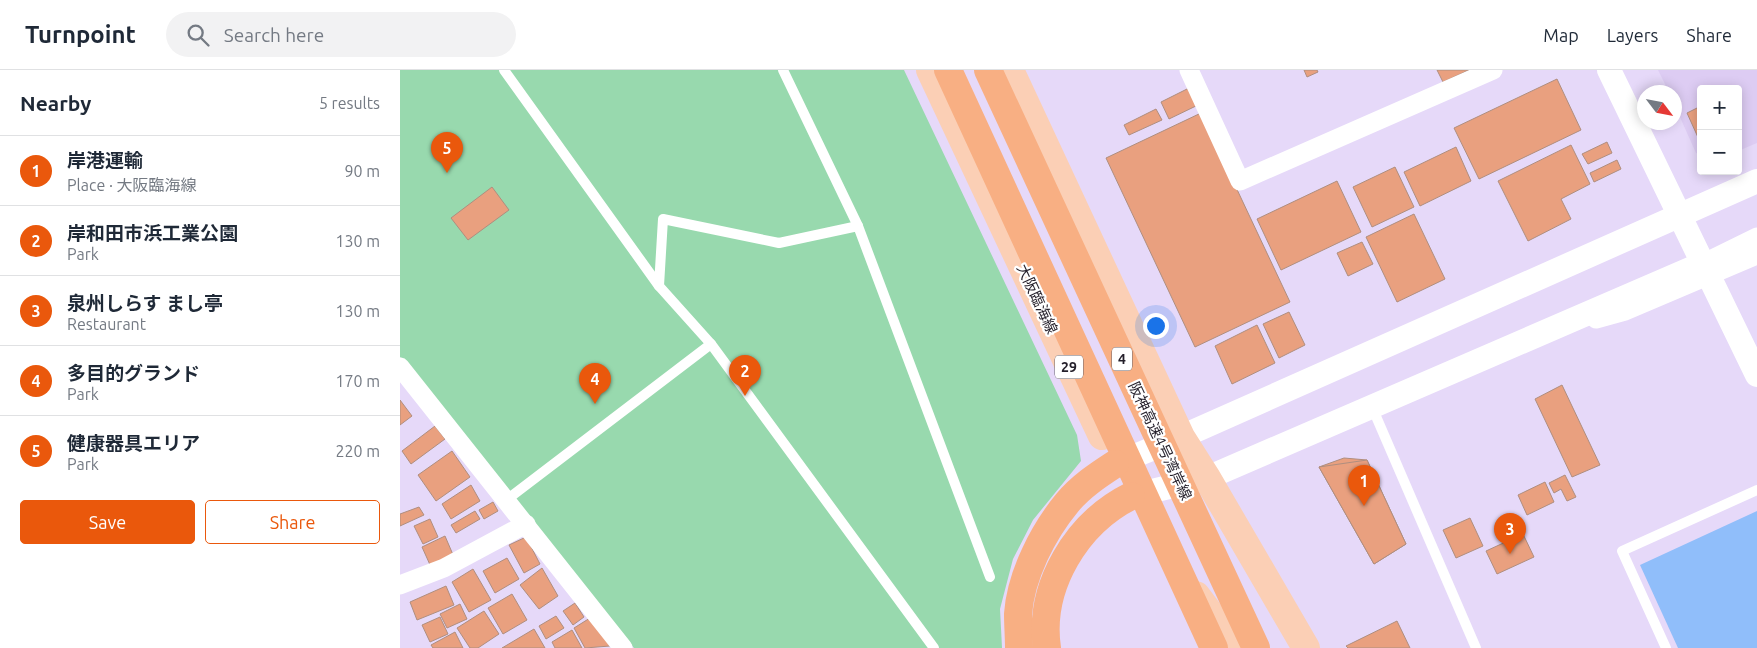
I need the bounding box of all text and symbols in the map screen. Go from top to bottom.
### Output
search box [166,12,516,57]
text: Turnpoint [25,21,136,48]
icon: search [184,21,212,49]
text: Search here [224,24,324,46]
text: Map [1543,25,1579,45]
text: Layers [1607,25,1658,45]
text: Share [1686,25,1732,45]
north arrow [1637,85,1682,130]
map controls [1697,85,1742,175]
button: + [1697,85,1742,130]
text: Nearby [20,91,91,115]
text: 5 results [319,94,380,112]
button: − [1697,130,1742,175]
pin: 5 [431,132,463,173]
text: 岸港運輸 [67,149,143,171]
text: 1 [31,162,41,180]
text: 90 m [344,162,380,180]
text: Place · 大阪臨海線 [67,176,197,194]
text: 岸和田市浜工業公園 [67,222,238,244]
text: 2 [31,232,41,250]
text: 130 m [335,232,380,250]
text: Park [67,245,99,263]
street label: 大阪臨海線 [1014,261,1061,336]
text: 泉州しらす まし亭 [67,292,223,314]
text: 3 [31,302,41,320]
text: 130 m [335,302,380,320]
your location [1143,313,1169,339]
text: Restaurant [67,315,146,333]
road number: 4 [1112,348,1132,370]
pin: 2 [729,355,761,396]
road number: 29 [1055,356,1083,378]
text: 多目的グランド [67,362,200,384]
pin: 4 [579,363,611,404]
text: 4 [31,372,41,390]
text: 170 m [335,372,380,390]
street label: 阪神高速4号湾岸線 [1126,379,1195,503]
text: Park [67,385,99,403]
text: 健康器具エリア [67,432,200,454]
text: 5 [31,442,41,460]
text: 220 m [335,442,380,460]
text: Park [67,455,99,473]
pin: 1 [1348,465,1380,506]
button: Save [20,500,195,544]
button: Share [205,500,380,544]
pin: 3 [1494,513,1526,554]

